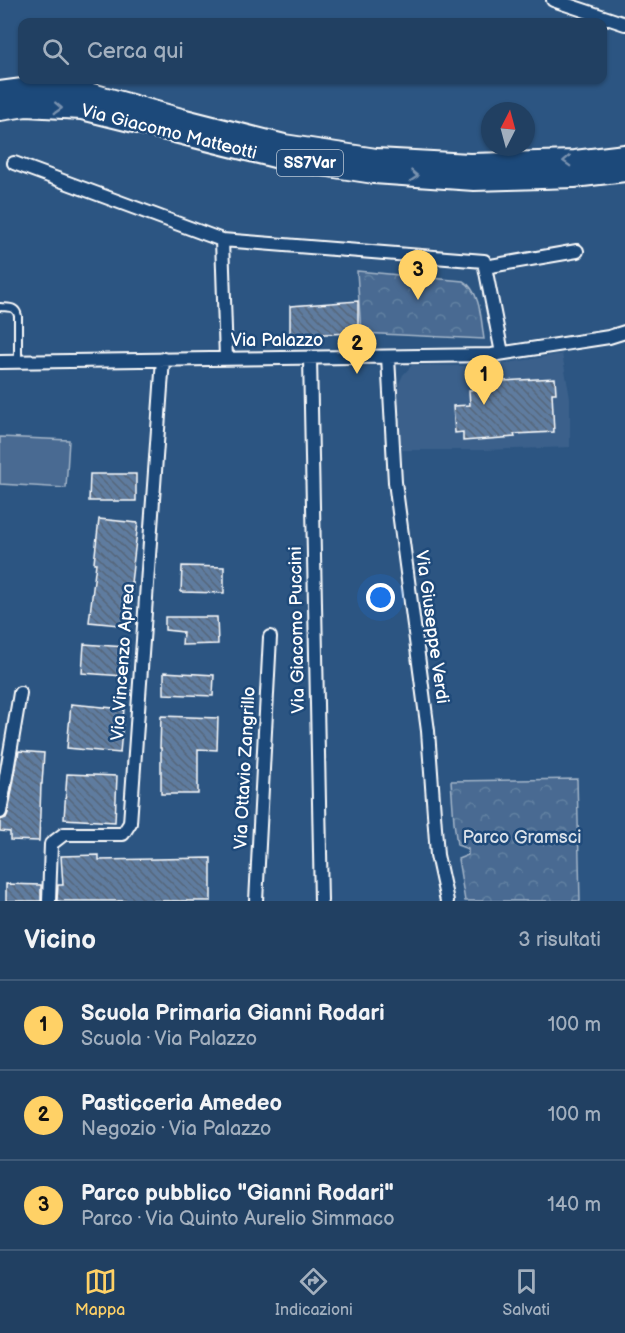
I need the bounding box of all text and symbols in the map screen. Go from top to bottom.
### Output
search box [18,18,607,84]
icon: search [39,35,72,68]
text: Cerca qui [87,38,184,65]
street label: Via Giacomo Matteotti [79,100,259,164]
one-way arrow [54,101,63,114]
north arrow [481,102,535,156]
road number: SS7Var [277,150,343,176]
one-way arrow [562,155,571,168]
one-way arrow [409,169,418,182]
pin: 3 [398,250,438,300]
pin: 2 [338,324,376,374]
street label: Via Palazzo [231,330,323,351]
pin: 1 [464,356,504,405]
street label: Via Giacomo Puccini [285,546,309,714]
street label: Via Giuseppe Verdi [411,549,453,705]
street label: Via Vincenzo Aprea [107,583,139,741]
your location [366,583,395,612]
street label: Via Ottavio Zangrillo [230,686,260,850]
park label: Parco Gramsci [463,827,582,848]
text: Vicino [24,925,96,956]
text: 3 risultati [518,928,601,952]
text: Scuola Primaria Gianni Rodari [81,1000,385,1027]
text: 1 [39,1013,48,1037]
text: 100 m [548,1013,601,1037]
text: Scuola · Via Palazzo [81,1027,257,1051]
text: Pasticceria Amedeo [81,1090,282,1117]
text: 2 [38,1103,49,1127]
text: 100 m [548,1103,601,1127]
text: Negozio · Via Palazzo [81,1117,271,1141]
text: Parco pubblico "Gianni Rodari" [81,1180,394,1207]
text: 3 [38,1193,49,1217]
text: 140 m [547,1193,601,1217]
text: Parco · Via Quinto Aurelio Simmaco [81,1207,395,1231]
tab: Mappa [75,1265,125,1320]
tab: Indicazioni [275,1265,353,1320]
tab: Salvati [503,1265,550,1320]

